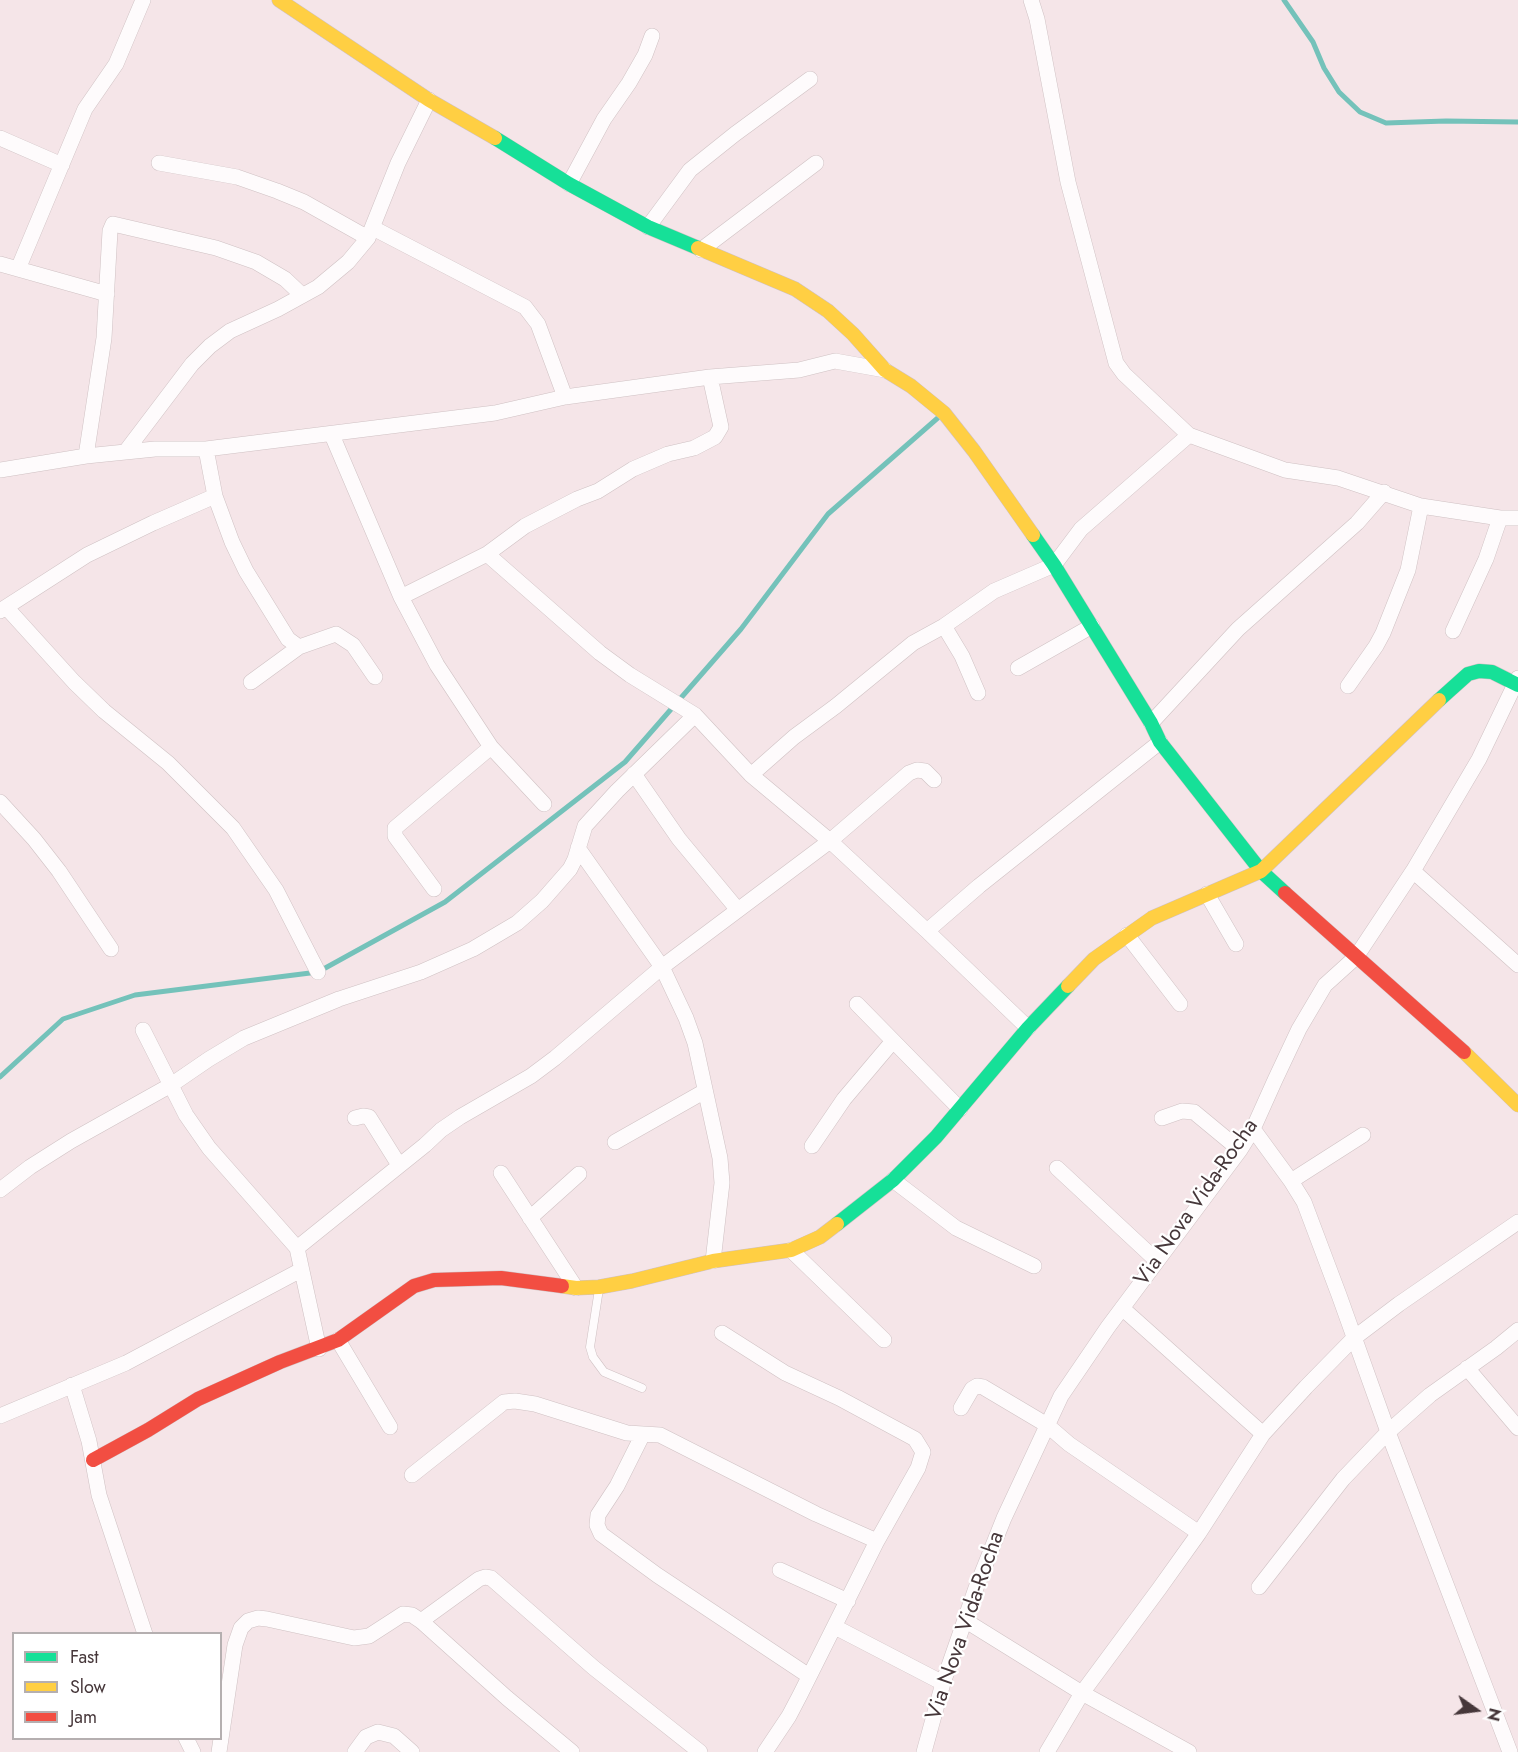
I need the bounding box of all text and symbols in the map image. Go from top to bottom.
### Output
street label: Via Nova Vida-Rocha [1129,1114,1265,1292]
street label: Via Nova Vida-Rocha [921,1528,1011,1724]
legend [12,1632,222,1740]
text: Fast [70,1644,99,1670]
text: Slow [70,1674,106,1700]
north arrow [1446,1680,1506,1740]
text: Jam [70,1704,97,1730]
text: N [1481,1706,1507,1723]

